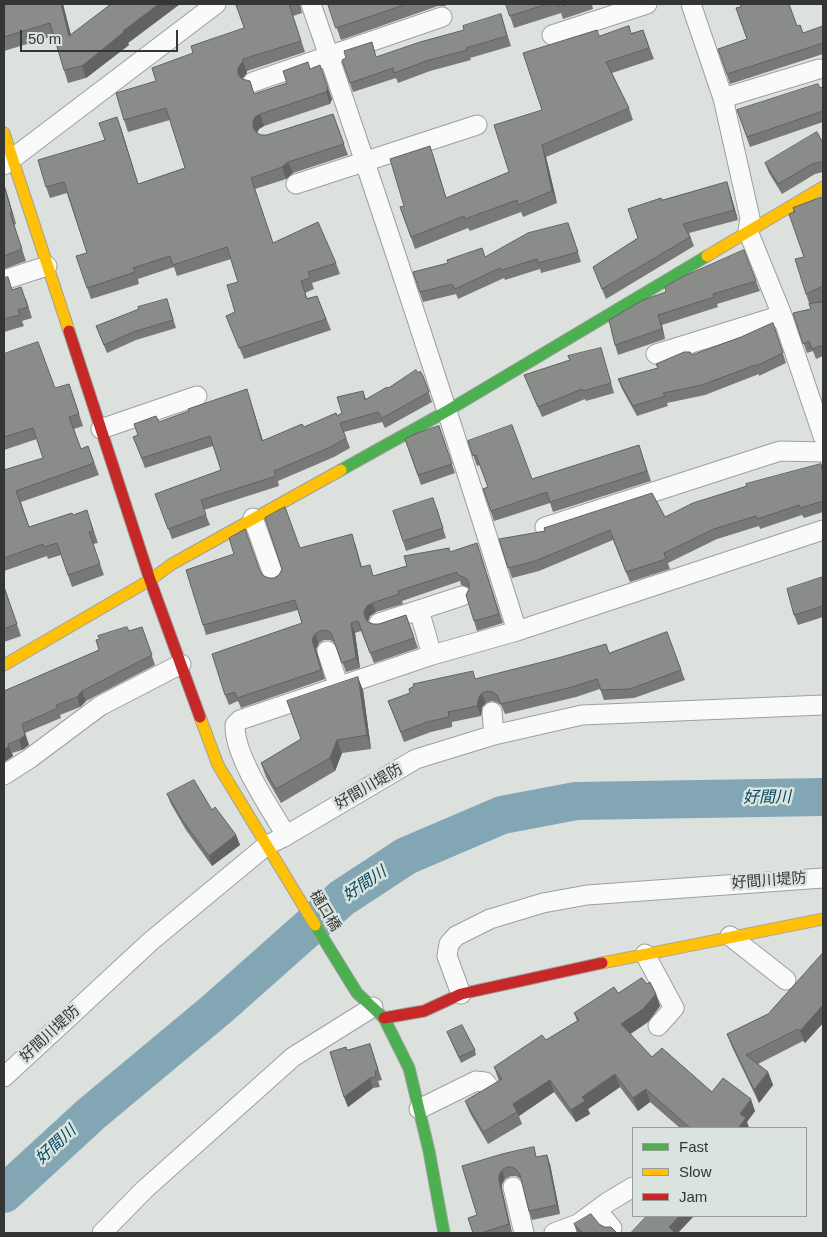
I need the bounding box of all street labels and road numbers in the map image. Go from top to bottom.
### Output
street label: 好間川堤防 [332,760,406,814]
street label: 好間川堤防 [731,869,807,893]
street label: 樋口橋 [306,887,344,935]
street label: 好間川堤防 [16,1002,84,1066]

